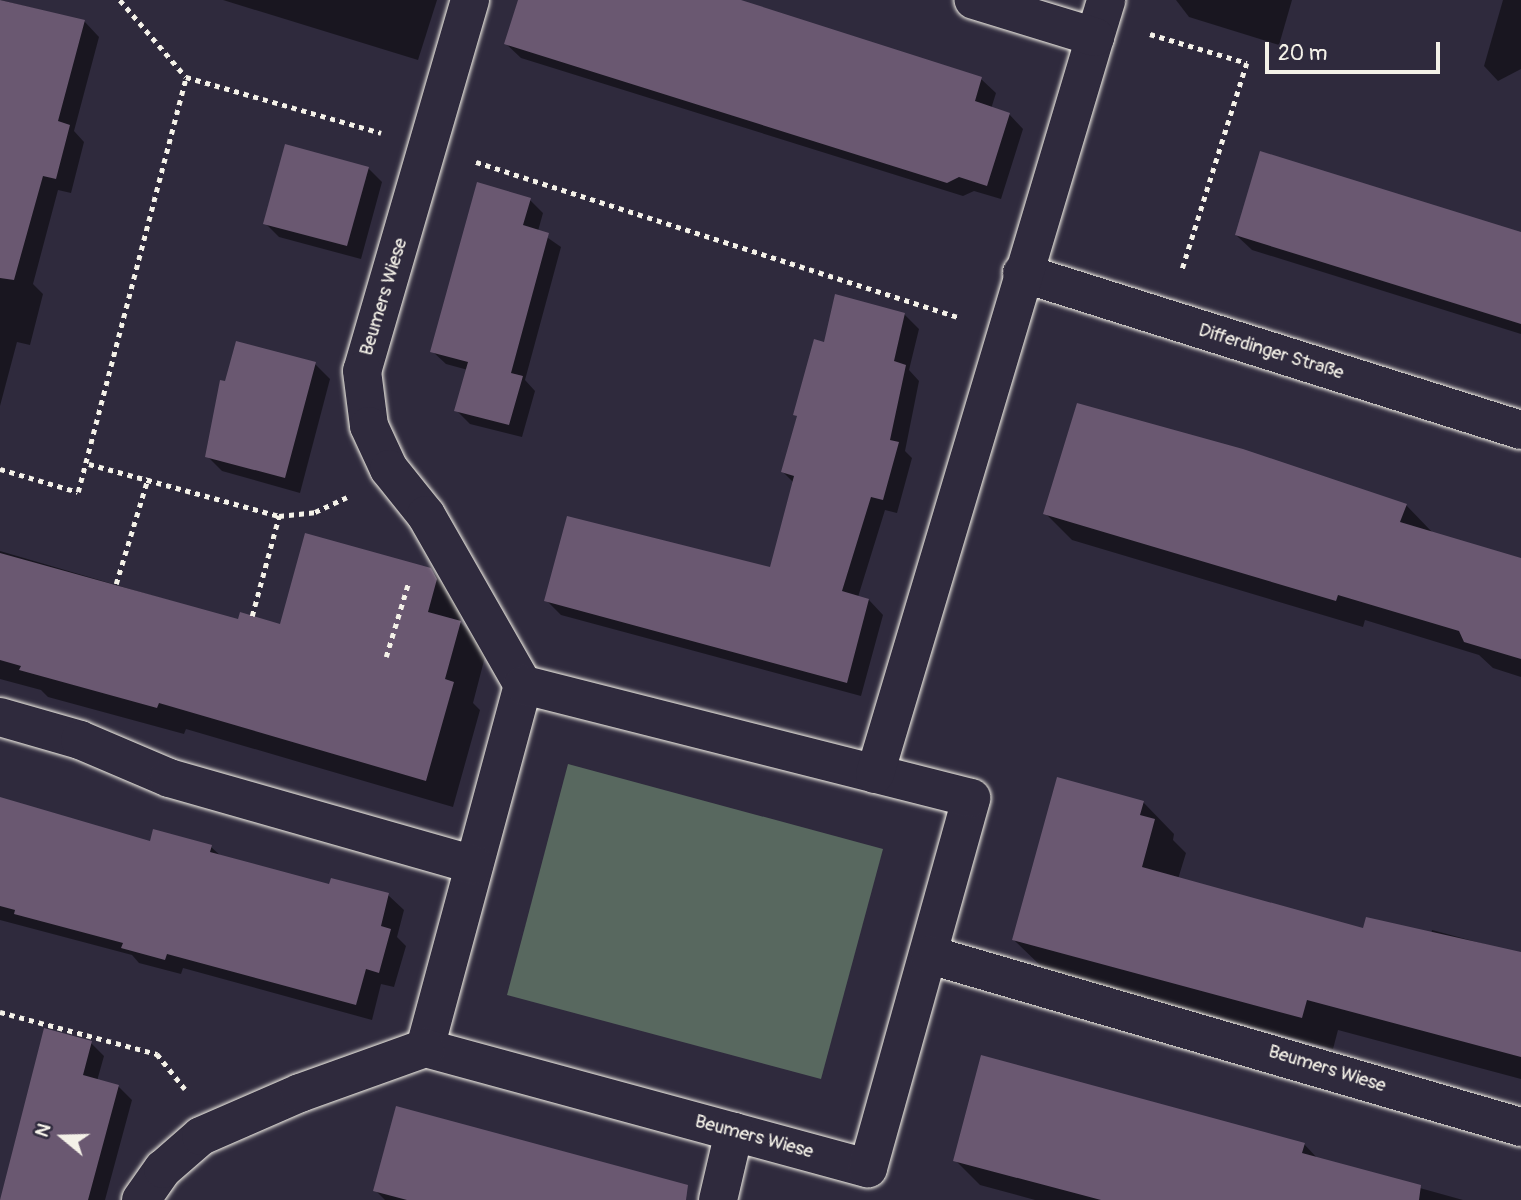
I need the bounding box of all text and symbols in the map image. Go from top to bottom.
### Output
scale bar [1269,28,1444,72]
text: 20 m [1278,40,1327,67]
street label: Beumers Wiese [355,236,413,358]
street label: Differdinger Straße [1196,319,1346,385]
street label: Beumers Wiese [1266,1040,1388,1098]
north arrow [28,1102,98,1172]
street label: Beumers Wiese [692,1110,816,1164]
text: N [30,1120,57,1140]

